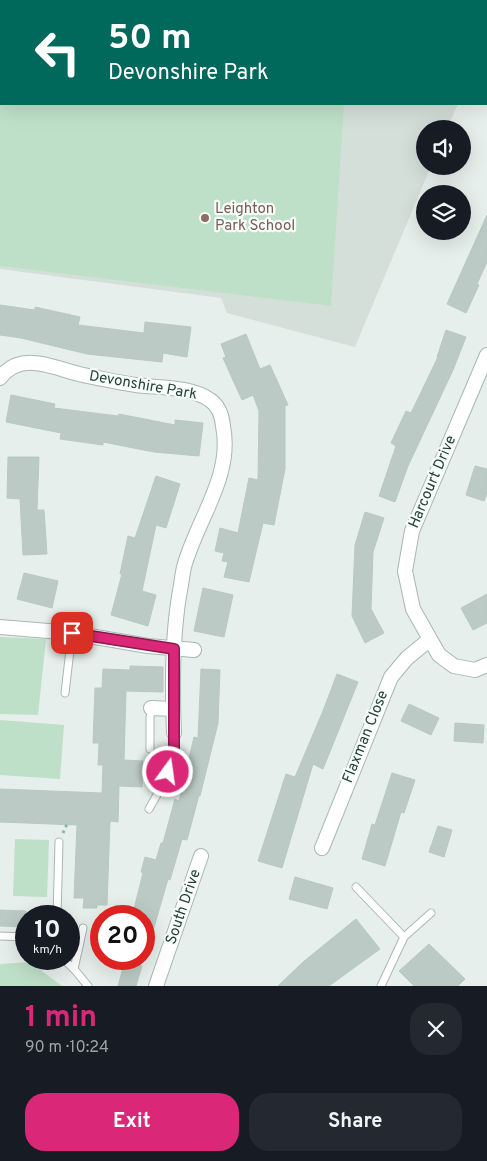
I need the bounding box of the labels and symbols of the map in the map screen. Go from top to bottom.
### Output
place label: Leighton Park School [215,200,295,236]
marker: Leighton Park School [199,212,211,224]
street label: Devonshire Park [87,367,199,405]
street label: Harcourt Drive [405,433,461,531]
pin [51,612,93,654]
street label: Flaxman Close [339,688,393,786]
position arrow [141,745,193,797]
street label: South Drive [162,867,206,947]
speed limit sign: 20 [90,905,155,970]

